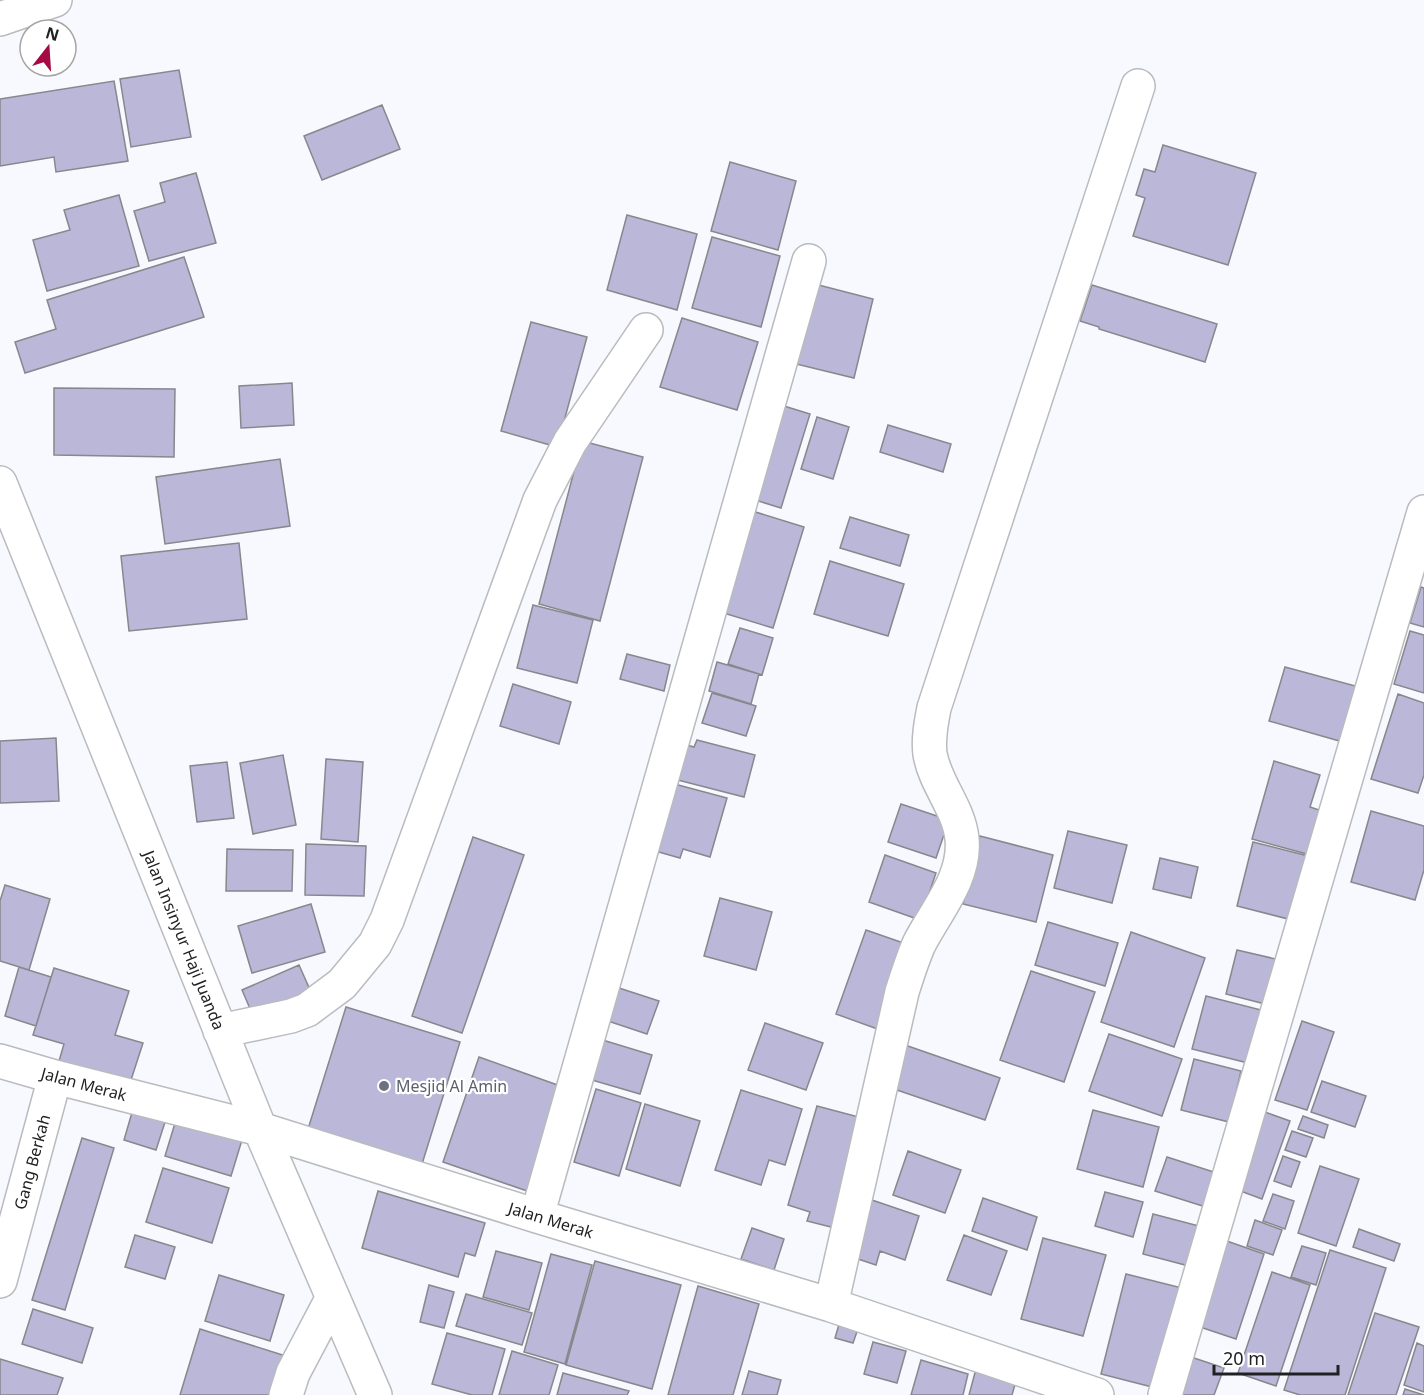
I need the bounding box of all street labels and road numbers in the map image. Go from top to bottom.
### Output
street label: Jalan Insinyur Haji Juanda [137,845,230,1033]
street label: Jalan Merak [37,1061,130,1106]
street label: Gang Berkah [9,1112,55,1212]
street label: Jalan Merak [504,1196,597,1243]

